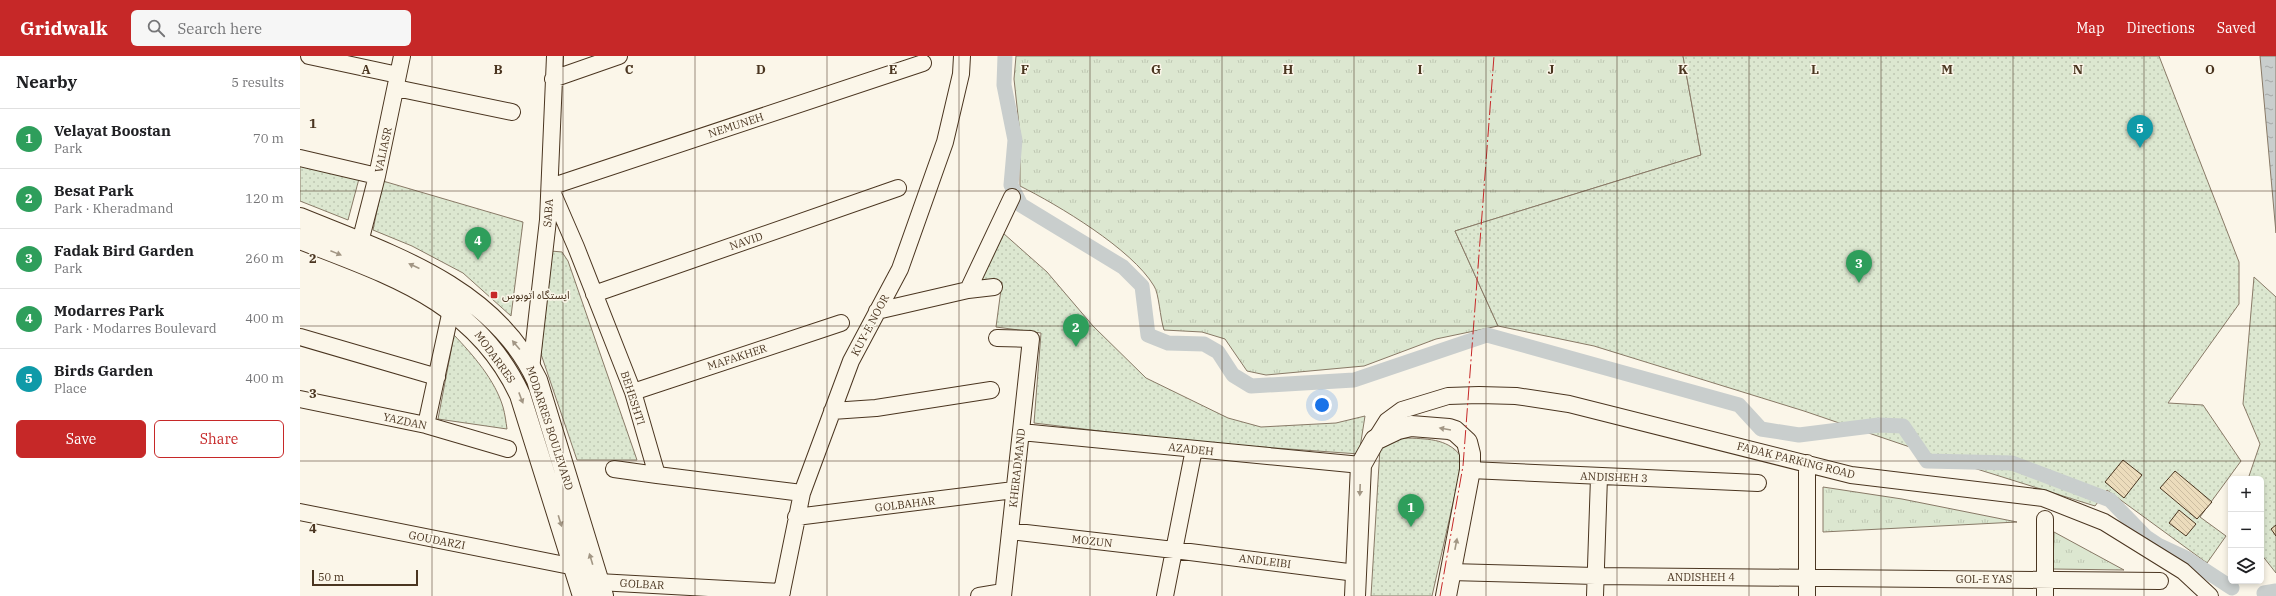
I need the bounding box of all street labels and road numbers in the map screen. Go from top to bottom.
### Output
street label: NEMUNEH [706,109,766,141]
street label: VALIASR [371,125,395,174]
street label: SABA [540,198,556,228]
street label: NAVID [727,229,765,253]
street label: KUY-E NOOR [848,291,892,358]
street label: MODARRES [471,328,519,386]
street label: MAFAKHER [705,341,769,373]
street label: MODARRES BOULEVARD [523,364,577,492]
street label: BEHESHTI [618,369,648,427]
street label: YAZDAN [382,410,429,433]
street label: KHERADMAND [1006,427,1028,508]
street label: FADAK PARKING ROAD [1735,439,1857,482]
street label: AZADEH [1168,440,1215,458]
street label: ANDISHEH 3 [1580,469,1648,485]
street label: GOLBAHAR [874,493,937,515]
street label: GOUDARZI [408,528,467,552]
street label: MOZUN [1071,532,1114,550]
street label: ANDLEIBI [1238,551,1292,571]
street label: ANDISHEH 4 [1667,570,1735,584]
street label: GOL-E YAS [1956,572,2012,586]
street label: GOLBAR [619,576,665,592]

